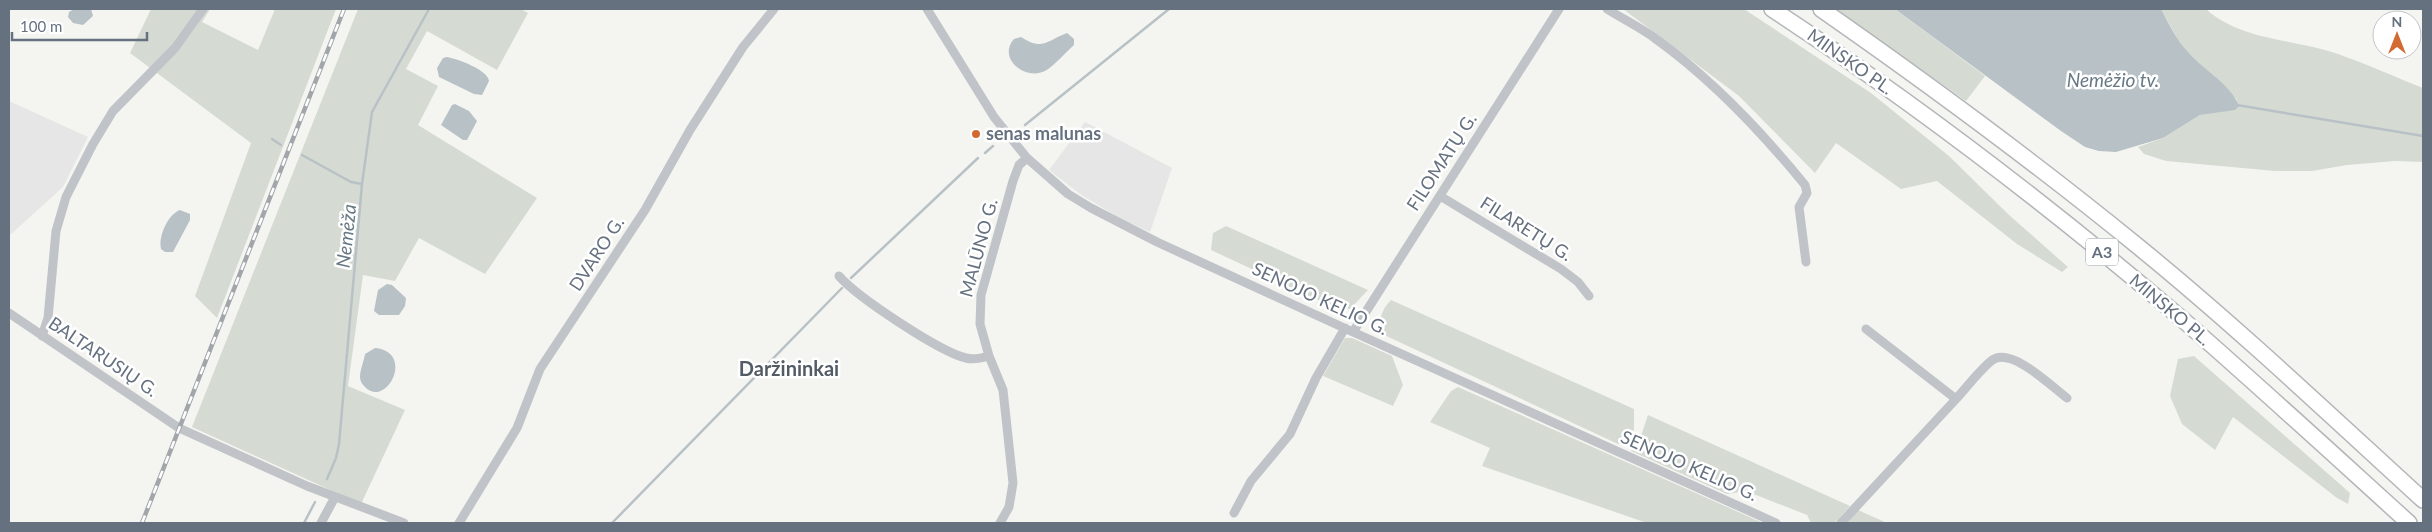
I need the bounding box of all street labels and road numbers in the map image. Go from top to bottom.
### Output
street label: MINSKO PL. [1803,24,1898,99]
street label: FILOMATŲ G. [1401,109,1481,214]
street label: FILARETŲ G. [1477,191,1577,265]
street label: MALŪNO G. [954,196,1002,299]
street label: DVARO G. [564,212,628,295]
road number: A3 [2086,238,2118,266]
street label: SENOJO KELIO G. [1249,257,1392,339]
street label: MINSKO PL. [2125,269,2216,350]
street label: BALTARUSIŲ G. [45,311,162,401]
street label: SENOJO KELIO G. [1618,425,1761,505]

